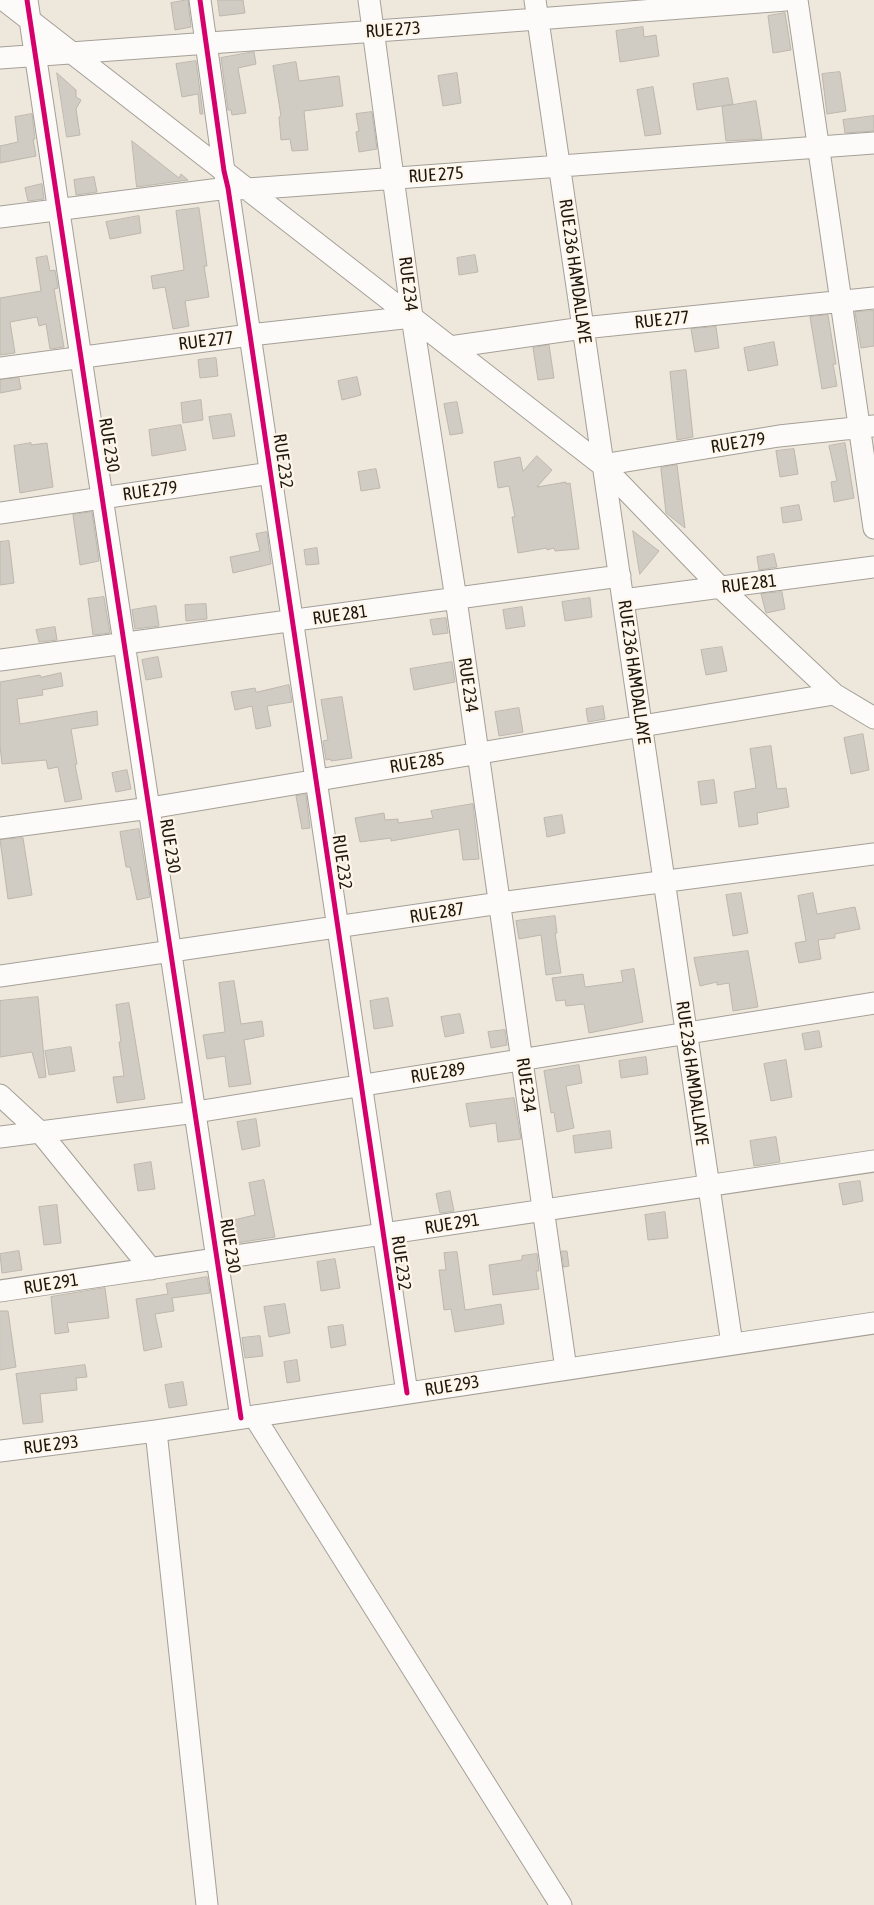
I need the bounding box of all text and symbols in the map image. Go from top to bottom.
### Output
street label: RUE 273 [365,17,421,43]
street label: RUE 275 [408,162,464,188]
street label: RUE 236 HAMDALLAYE [554,198,596,344]
street label: RUE 234 [394,255,422,313]
street label: RUE 277 [633,306,691,334]
street label: RUE 277 [177,327,235,355]
street label: RUE 230 [94,416,124,474]
street label: RUE 279 [709,428,767,458]
street label: RUE 232 [268,432,298,490]
street label: RUE 279 [121,476,179,506]
street label: RUE 281 [720,570,778,598]
street label: RUE 236 HAMDALLAYE [613,599,655,745]
street label: RUE 281 [311,600,369,630]
street label: RUE 234 [453,656,483,714]
street label: RUE 285 [388,748,446,778]
street label: RUE 230 [155,817,185,875]
street label: RUE 232 [327,833,357,891]
street label: RUE 287 [408,898,466,928]
street label: RUE 236 HAMDALLAYE [671,1000,713,1146]
street label: RUE 234 [511,1056,541,1114]
street label: RUE 289 [409,1058,467,1088]
street label: RUE 291 [423,1209,481,1239]
street label: RUE 230 [215,1217,245,1275]
street label: RUE 232 [386,1234,416,1292]
street label: RUE 291 [22,1269,80,1299]
street label: RUE 293 [423,1371,481,1401]
street label: RUE 293 [22,1431,80,1459]

